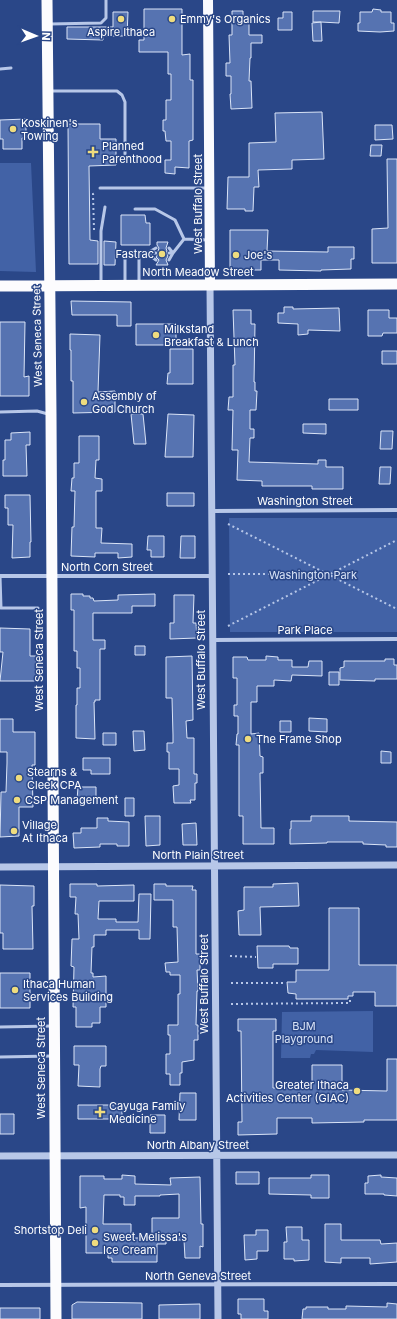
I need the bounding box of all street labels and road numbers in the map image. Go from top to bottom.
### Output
street label: West Buffalo Street [191,154,205,254]
street label: North Meadow Street [142,265,254,279]
street label: West Seneca Street [29,284,45,387]
street label: Washington Street [257,494,353,508]
street label: North Corn Street [61,560,153,574]
street label: West Seneca Street [32,608,46,711]
street label: West Buffalo Street [194,610,208,710]
street label: Park Place [277,623,333,637]
street label: North Plain Street [152,848,244,862]
street label: West Buffalo Street [197,934,211,1034]
street label: West Seneca Street [34,1016,48,1119]
street label: North Albany Street [147,1138,250,1152]
street label: North Geneva Street [145,1269,251,1283]

